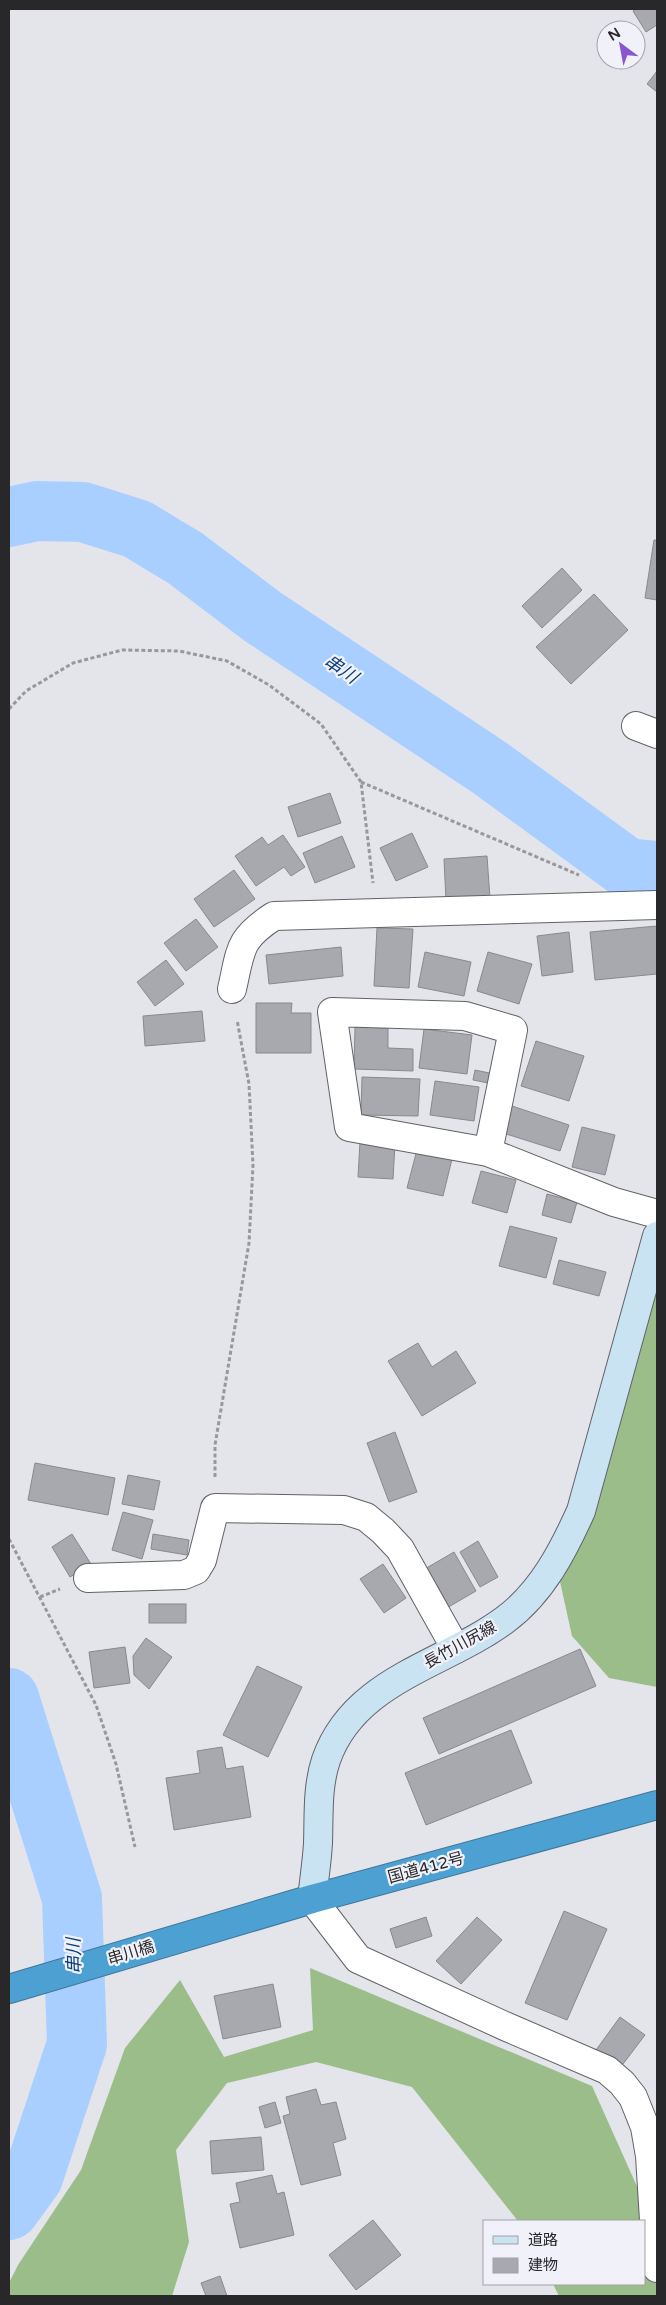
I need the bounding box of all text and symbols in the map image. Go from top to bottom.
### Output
north arrow [596,20,646,70]
text: N [605,24,624,45]
water label: 串川 [320,650,364,689]
street label: 長竹川尻線 [420,1617,500,1673]
street label: 国道412号 [386,1848,466,1888]
water label: 串川 [62,1936,86,1974]
street label: 串川橋 [105,1936,157,1970]
legend [483,2220,646,2285]
text: 道路 [528,2231,558,2249]
text: 建物 [528,2256,558,2274]

